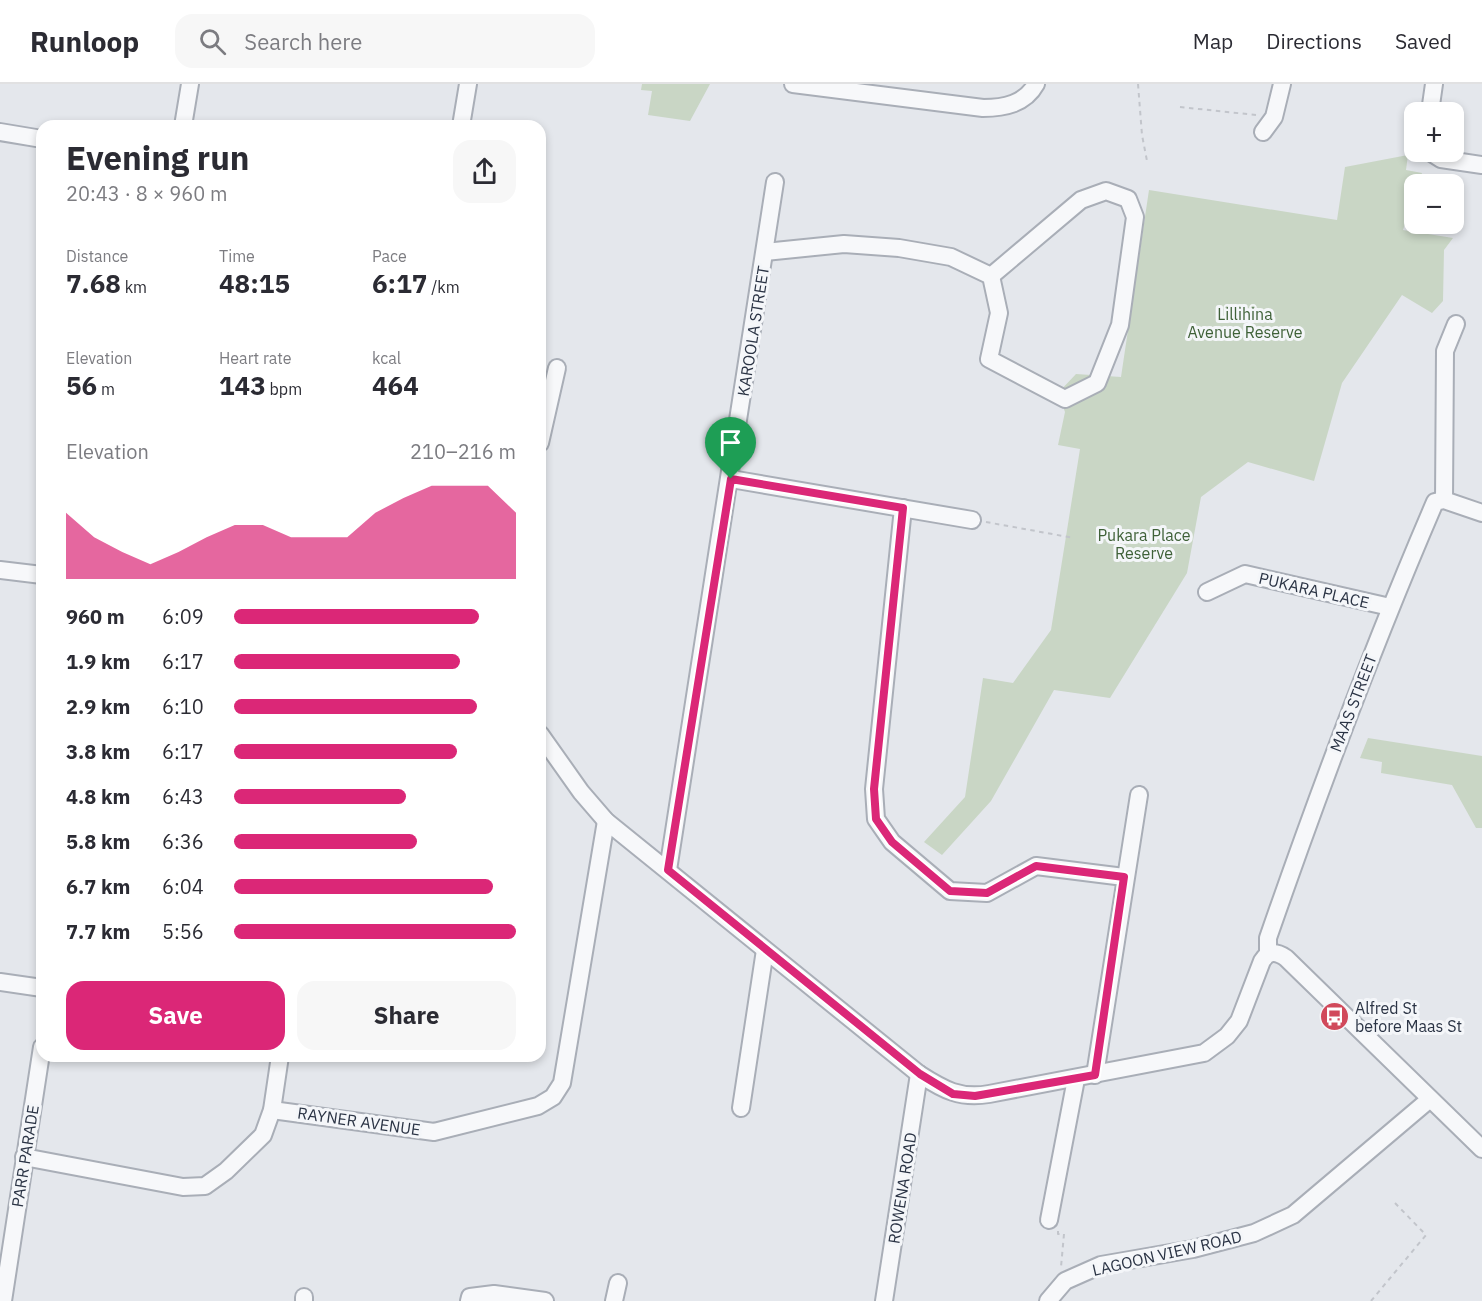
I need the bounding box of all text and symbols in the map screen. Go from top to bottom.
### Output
search box [175,14,595,68]
text: Runloop [30,23,139,60]
icon: search [196,25,229,58]
text: Search here [244,27,362,56]
text: Map [1193,27,1233,55]
text: Directions [1266,27,1362,55]
text: Saved [1395,27,1452,55]
map controls [1404,102,1464,234]
button: + [1404,102,1464,162]
text: Evening run [66,136,250,179]
button: share [453,140,516,203]
button: − [1404,174,1464,234]
text: 20:43 · 8 × 960 m [66,180,227,207]
text: Distance [66,246,128,266]
text: Time [219,246,255,266]
text: Pace [372,246,407,266]
street label: KAROOLA STREET [733,264,773,398]
text: 7.68 [66,266,121,300]
text: 48:15 [219,266,290,300]
text: 6:17 [372,266,427,300]
text: km [121,277,147,297]
text: /km [427,277,460,297]
park label: Lillihina Avenue Reserve [1187,304,1303,342]
text: Elevation [66,348,132,368]
text: Heart rate [219,348,292,368]
text: kcal [372,348,401,368]
text: 56 [66,368,97,402]
text: 143 [219,368,266,402]
text: 464 [372,368,419,402]
text: m [97,379,115,399]
text: bpm [266,379,302,399]
pin [705,417,756,479]
icon: arrive [714,426,747,459]
text: Elevation [66,438,149,465]
text: 210–216 m [410,438,516,465]
park label: Pukara Place Reserve [1097,525,1191,563]
street label: PUKARA PLACE [1257,568,1371,612]
text: 960 m [66,603,125,630]
text: 6:09 [162,603,204,630]
text: 1.9 km [66,648,130,675]
text: 6:17 [162,648,204,675]
street label: MAAS STREET [1325,651,1381,755]
text: 2.9 km [66,693,130,720]
text: 6:10 [162,693,204,720]
text: 3.8 km [66,738,130,765]
text: 6:17 [162,738,204,765]
text: 4.8 km [66,783,130,810]
text: 6:43 [162,783,204,810]
text: 5.8 km [66,828,130,855]
text: 6:36 [162,828,204,855]
text: 6.7 km [66,873,130,900]
text: 6:04 [162,873,204,900]
text: 7.7 km [66,918,130,945]
text: 5:56 [162,918,204,945]
button: Save [66,981,285,1050]
button: Share [297,981,516,1050]
place label: Alfred St before Maas St [1355,998,1462,1036]
bus stop icon: Alfred St before Maas St [1318,1001,1350,1033]
street label: RAYNER AVENUE [296,1102,422,1140]
street label: PARR PARADE [7,1103,43,1209]
street label: ROWENA ROAD [883,1131,921,1245]
street label: LAGOON VIEW ROAD [1090,1226,1244,1280]

